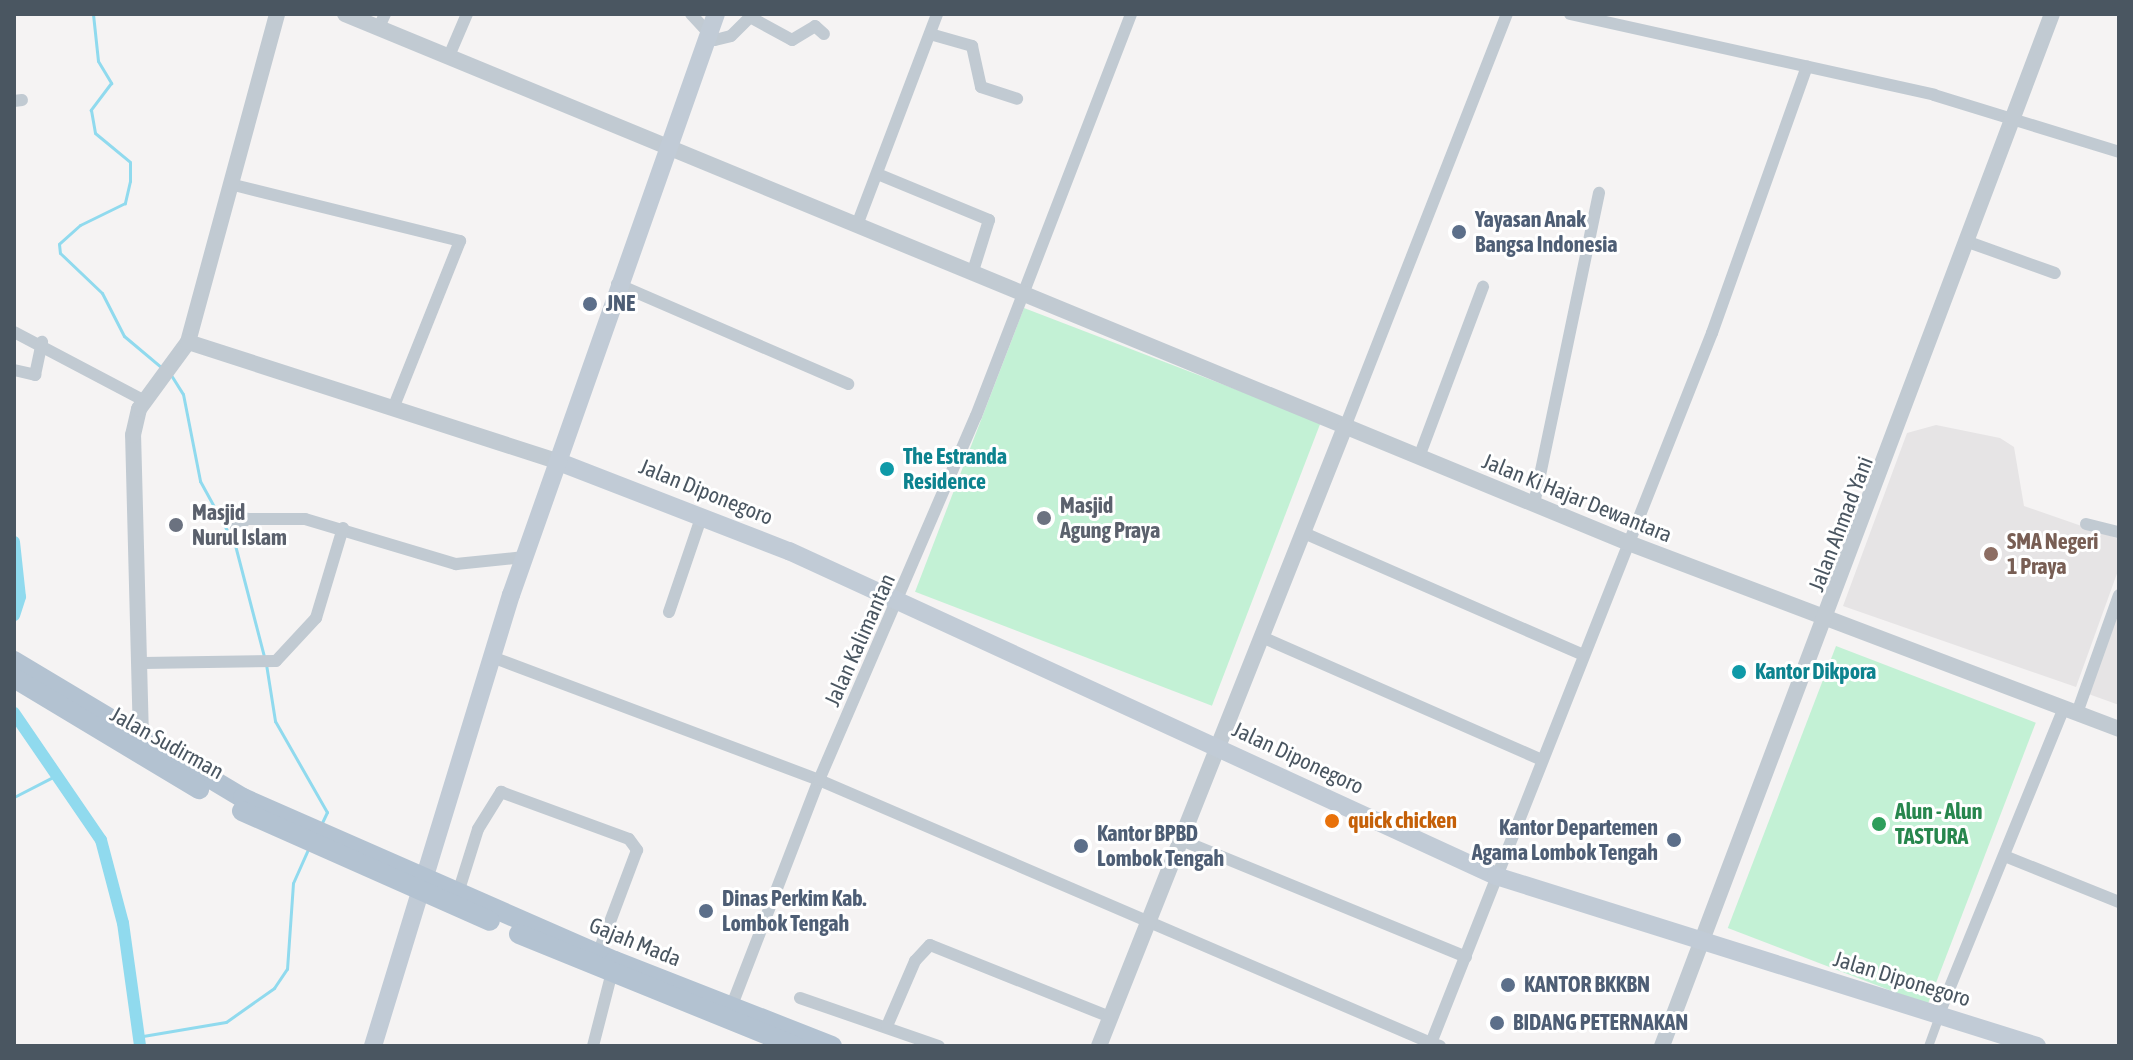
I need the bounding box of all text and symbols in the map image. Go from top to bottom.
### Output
place label: Yayasan Anak Bangsa Indonesia [1475,206,1618,258]
marker: Yayasan Anak Bangsa Indonesia [1450,223,1468,241]
place label: JNE [606,291,635,317]
marker: JNE [581,295,599,313]
place label: The Estranda Residence [903,443,1007,494]
street label: Jalan Ki Hajar Dewantara [1478,448,1676,548]
street label: Jalan Diponegoro [635,453,777,531]
street label: Jalan Ahmad Yani [1803,453,1879,595]
marker: The Estranda Residence [878,460,896,478]
place label: Masjid Agung Praya [1060,492,1160,544]
place label: Masjid Nurul Islam [192,499,287,550]
marker: Masjid Agung Praya [1035,509,1053,527]
marker: Masjid Nurul Islam [167,516,185,534]
place label: SMA Negeri 1 Praya [2007,528,2098,580]
marker: SMA Negeri 1 Praya [1982,545,2000,563]
street label: Jalan Kalimantan [819,570,901,710]
place label: Kantor Dikpora [1755,659,1876,685]
marker: Kantor Dikpora [1730,663,1748,681]
street label: Jalan Sudirman [106,701,228,785]
street label: Jalan Diponegoro [1228,716,1368,800]
place label: Alun - Alun TASTURA [1895,798,1982,850]
place label: quick chicken [1348,808,1457,834]
marker: quick chicken [1323,812,1341,830]
place label: Kantor Departemen Agama Lombok Tengah [1472,814,1658,866]
marker: Alun - Alun TASTURA [1870,815,1888,833]
place label: Kantor BPBD Lombok Tengah [1097,820,1224,872]
marker: Kantor Departemen Agama Lombok Tengah [1665,831,1683,849]
marker: Kantor BPBD Lombok Tengah [1072,837,1090,855]
place label: Dinas Perkim Kab. Lombok Tengah [722,885,866,936]
marker: Dinas Perkim Kab. Lombok Tengah [697,902,715,920]
street label: Gajah Mada [585,912,685,972]
street label: Jalan Diponegoro [1830,946,1974,1012]
place label: KANTOR BKKBN [1524,972,1650,998]
marker: KANTOR BKKBN [1499,976,1517,994]
place label: BIDANG PETERNAKAN [1513,1010,1688,1036]
marker: BIDANG PETERNAKAN [1488,1014,1506,1032]

